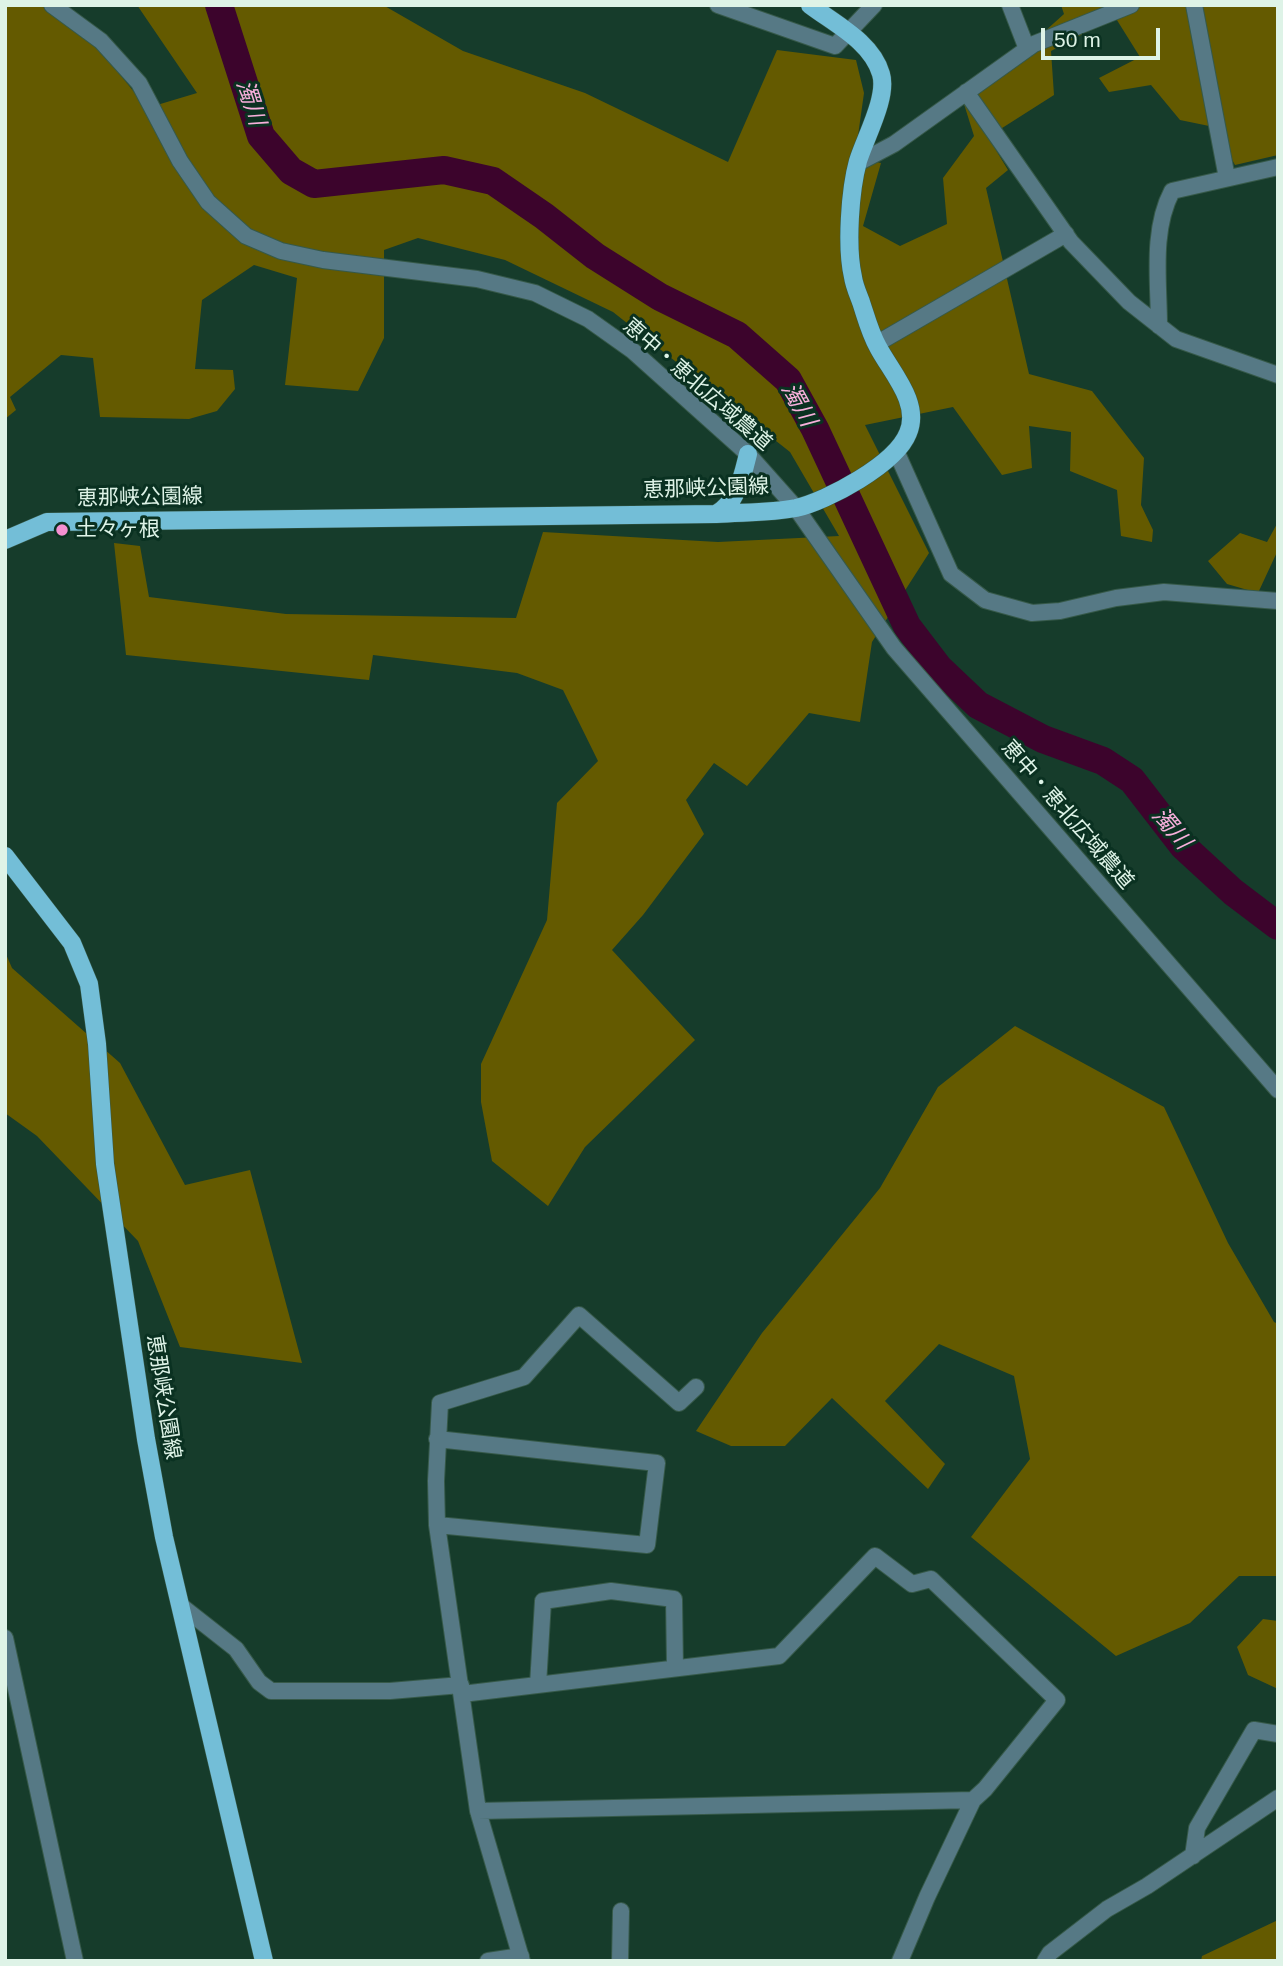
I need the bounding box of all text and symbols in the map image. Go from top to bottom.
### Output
scale bar [1045,14,1164,58]
text: 50 m [1054,28,1101,51]
water label: 濁川 [230,77,270,129]
street label: 恵中・恵北広域農道 [617,313,777,457]
water label: 濁川 [775,378,821,432]
street label: 恵那峡公園線 [643,474,769,504]
street label: 恵那峡公園線 [77,484,203,512]
place label: 土々ヶ根 [76,517,160,543]
marker: 土々ヶ根 [54,522,70,538]
street label: 恵中・恵北広域農道 [995,735,1139,895]
water label: 濁川 [1146,803,1196,855]
street label: 恵那峡公園線 [141,1333,185,1461]

